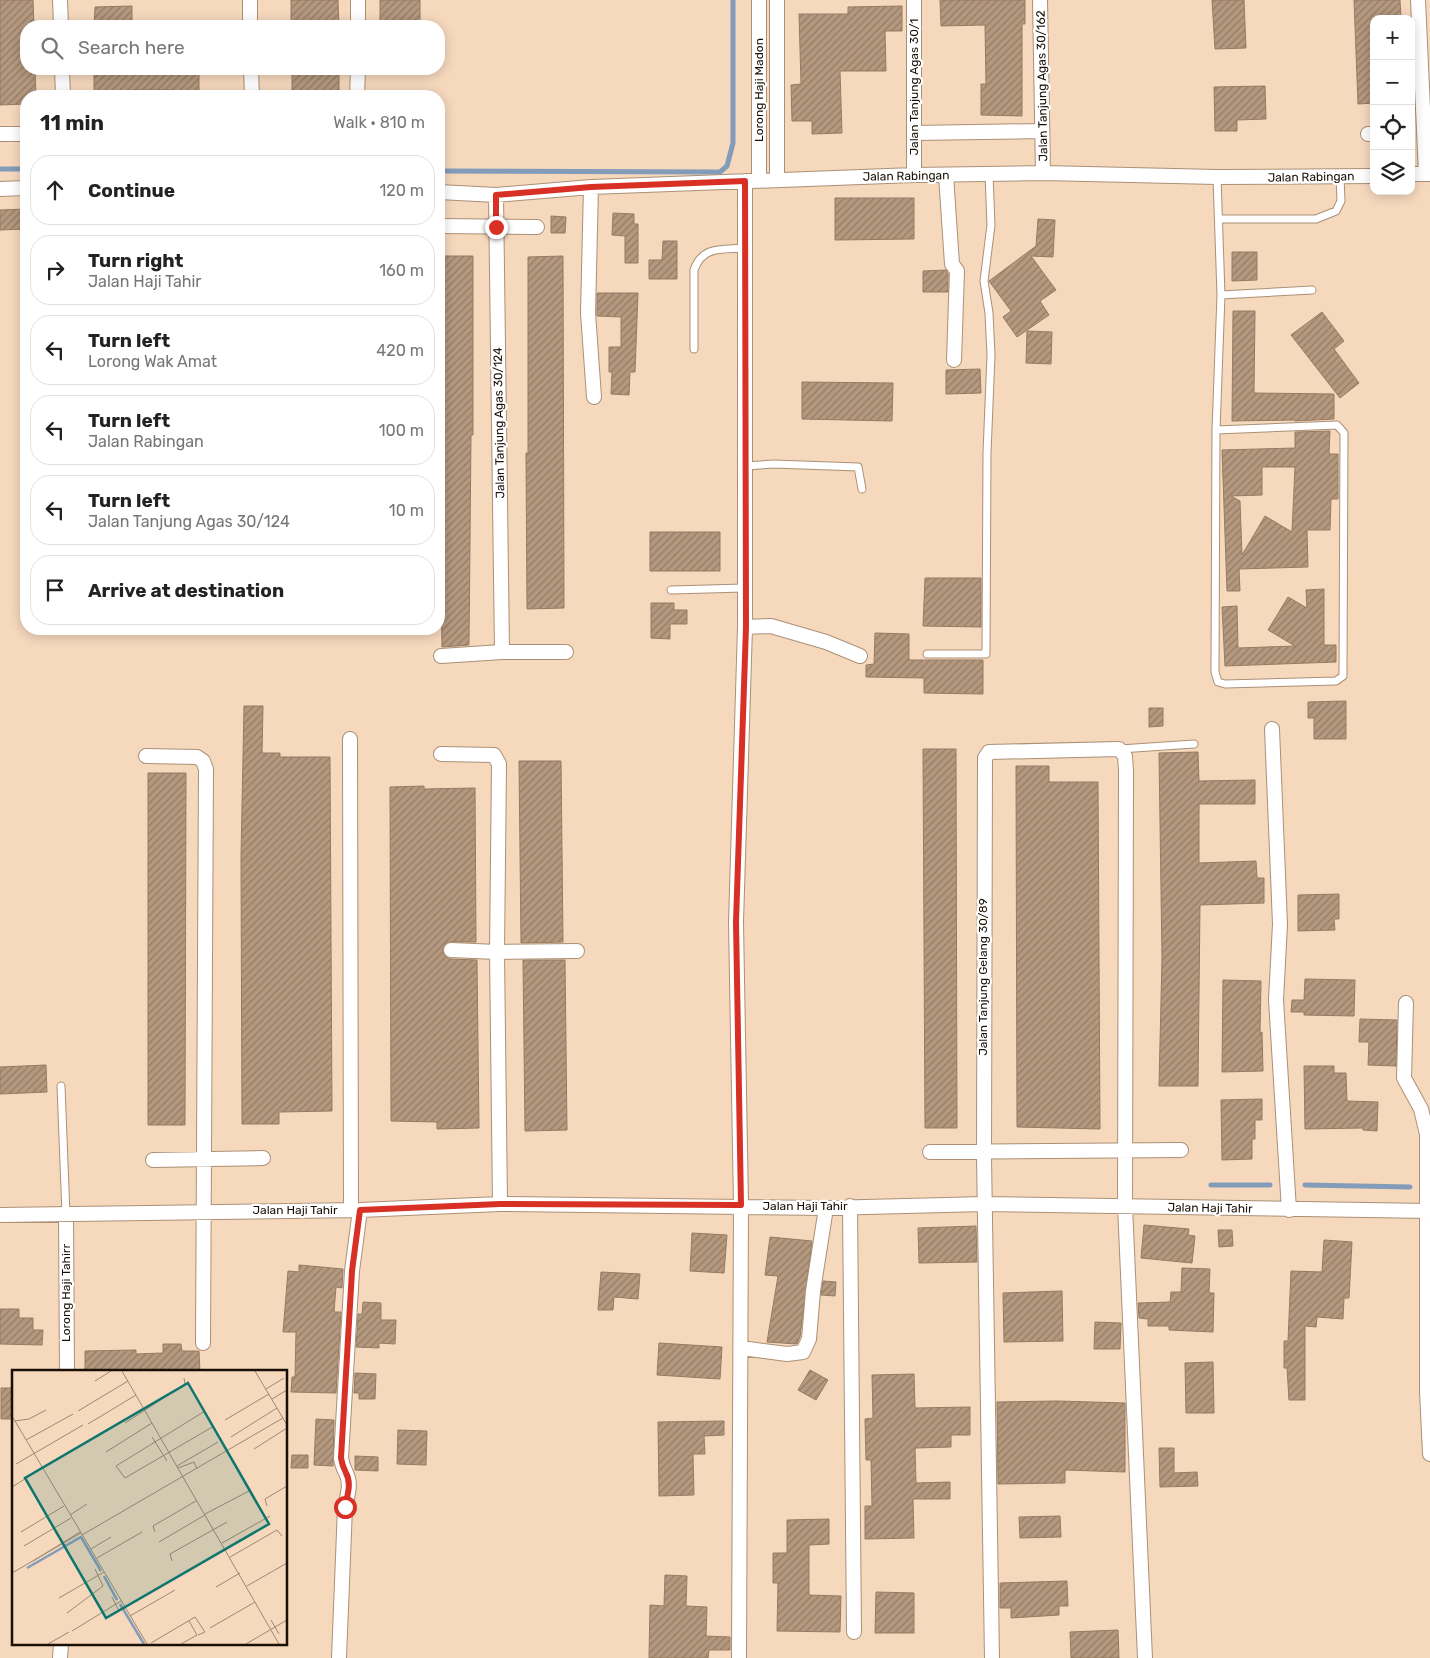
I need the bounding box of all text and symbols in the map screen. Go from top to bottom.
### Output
street label: Jalan Tanjung Agas 30/162 [1034,10,1050,162]
map controls [1370,15,1415,195]
button: + [1370,15,1415,60]
street label: Jalan Tanjung Agas 30/1 [907,19,921,155]
search box [20,20,445,75]
icon: search [38,34,66,62]
text: Search here [78,36,185,59]
street label: Lorong Haji Madon [752,38,766,142]
button: − [1370,60,1415,105]
button: locate [1370,105,1415,150]
text: 11 min [40,110,104,135]
text: Walk · 810 m [333,113,425,132]
button: layers [1370,150,1415,195]
street label: Jalan Rabingan [862,168,950,184]
street label: Jalan Rabingan [1267,169,1355,185]
icon: ahead [41,176,69,204]
text: Continue [88,179,175,202]
text: 120 m [379,181,424,200]
route end [485,216,508,239]
text: Turn right [88,249,183,272]
icon: right [41,256,69,284]
text: 160 m [379,261,424,280]
text: Jalan Haji Tahir [88,272,201,291]
text: Turn left [88,329,170,352]
icon: left [41,336,69,364]
text: 420 m [376,341,424,360]
street label: Jalan Tanjung Agas 30/124 [491,347,507,499]
text: Lorong Wak Amat [88,352,217,371]
text: Turn left [88,409,170,432]
icon: left [41,416,69,444]
text: 100 m [379,421,424,440]
text: Jalan Rabingan [88,432,204,451]
text: Turn left [88,489,170,512]
icon: left [41,496,69,524]
text: 10 m [389,501,424,520]
text: Jalan Tanjung Agas 30/124 [88,512,290,531]
icon: arrive [41,576,69,604]
text: Arrive at destination [88,579,284,602]
street label: Jalan Tanjung Gelang 30/89 [976,898,990,1056]
street label: Jalan Haji Tahir [762,1199,848,1213]
street label: Jalan Haji Tahir [1167,1200,1253,1216]
street label: Jalan Haji Tahir [252,1203,338,1217]
street label: Lorong Haji Tahirr [59,1244,73,1342]
inset map [12,1370,288,1646]
route start [334,1496,357,1519]

